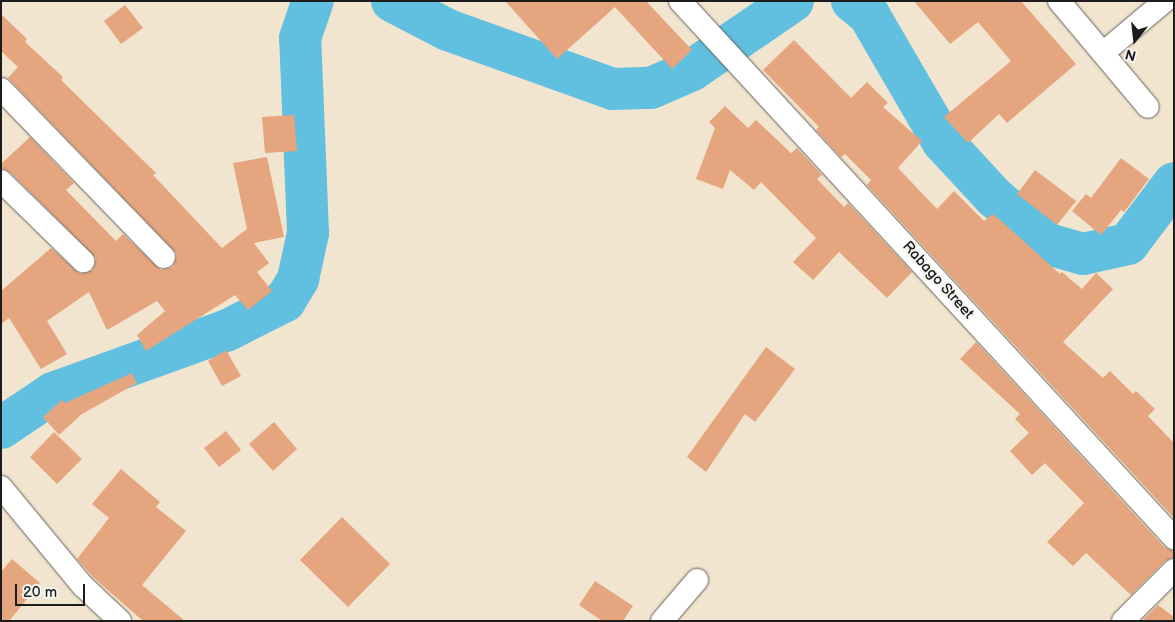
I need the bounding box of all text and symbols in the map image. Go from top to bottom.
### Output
north arrow [1110,15,1160,65]
text: N [1123,45,1138,65]
street label: Rabago Street [898,237,978,323]
scale bar [18,574,88,606]
text: 20 m [23,583,57,602]

